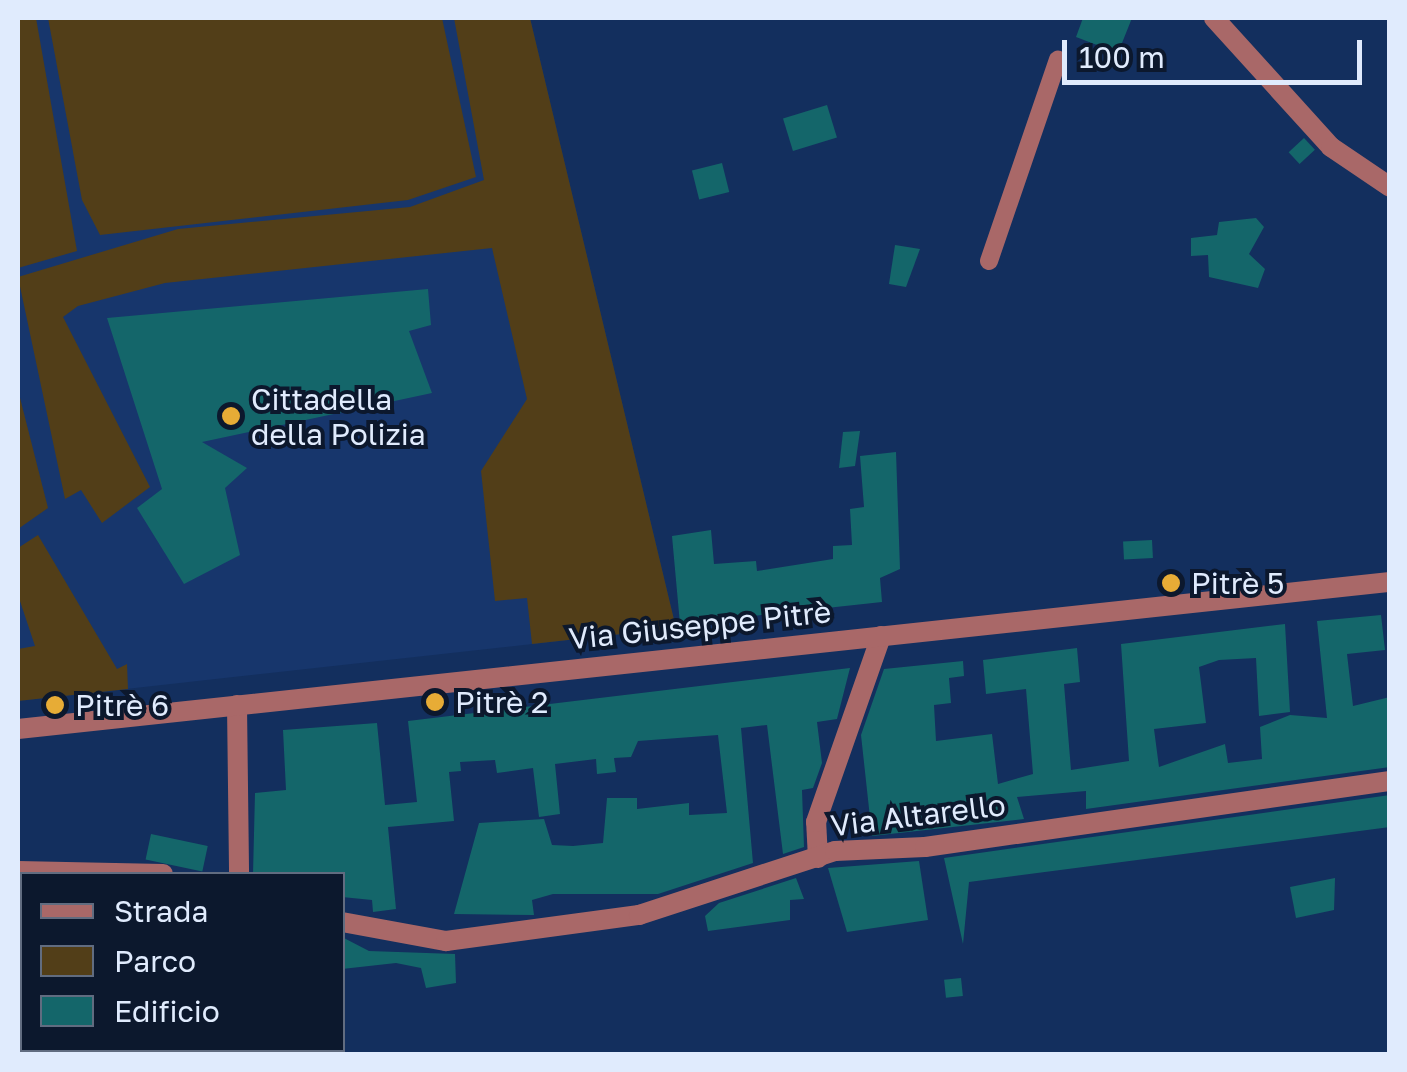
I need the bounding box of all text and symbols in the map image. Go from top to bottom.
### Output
scale bar [1067,20,1367,82]
text: 100 m [1079,39,1165,75]
place label: Cittadella della Polizia [251,381,426,452]
marker: Cittadella della Polizia [220,405,242,427]
place label: Pitrè 5 [1191,565,1284,601]
marker: Pitrè 5 [1160,572,1182,594]
street label: Via Giuseppe Pitrè [567,593,833,657]
place label: Pitrè 2 [455,684,548,720]
place label: Pitrè 6 [75,687,169,723]
marker: Pitrè 2 [424,691,446,713]
marker: Pitrè 6 [44,694,66,716]
street label: Via Altarello [829,786,1007,844]
legend [20,872,345,1052]
text: Strada [114,893,208,929]
text: Parco [114,943,196,979]
text: Edificio [114,993,220,1029]

